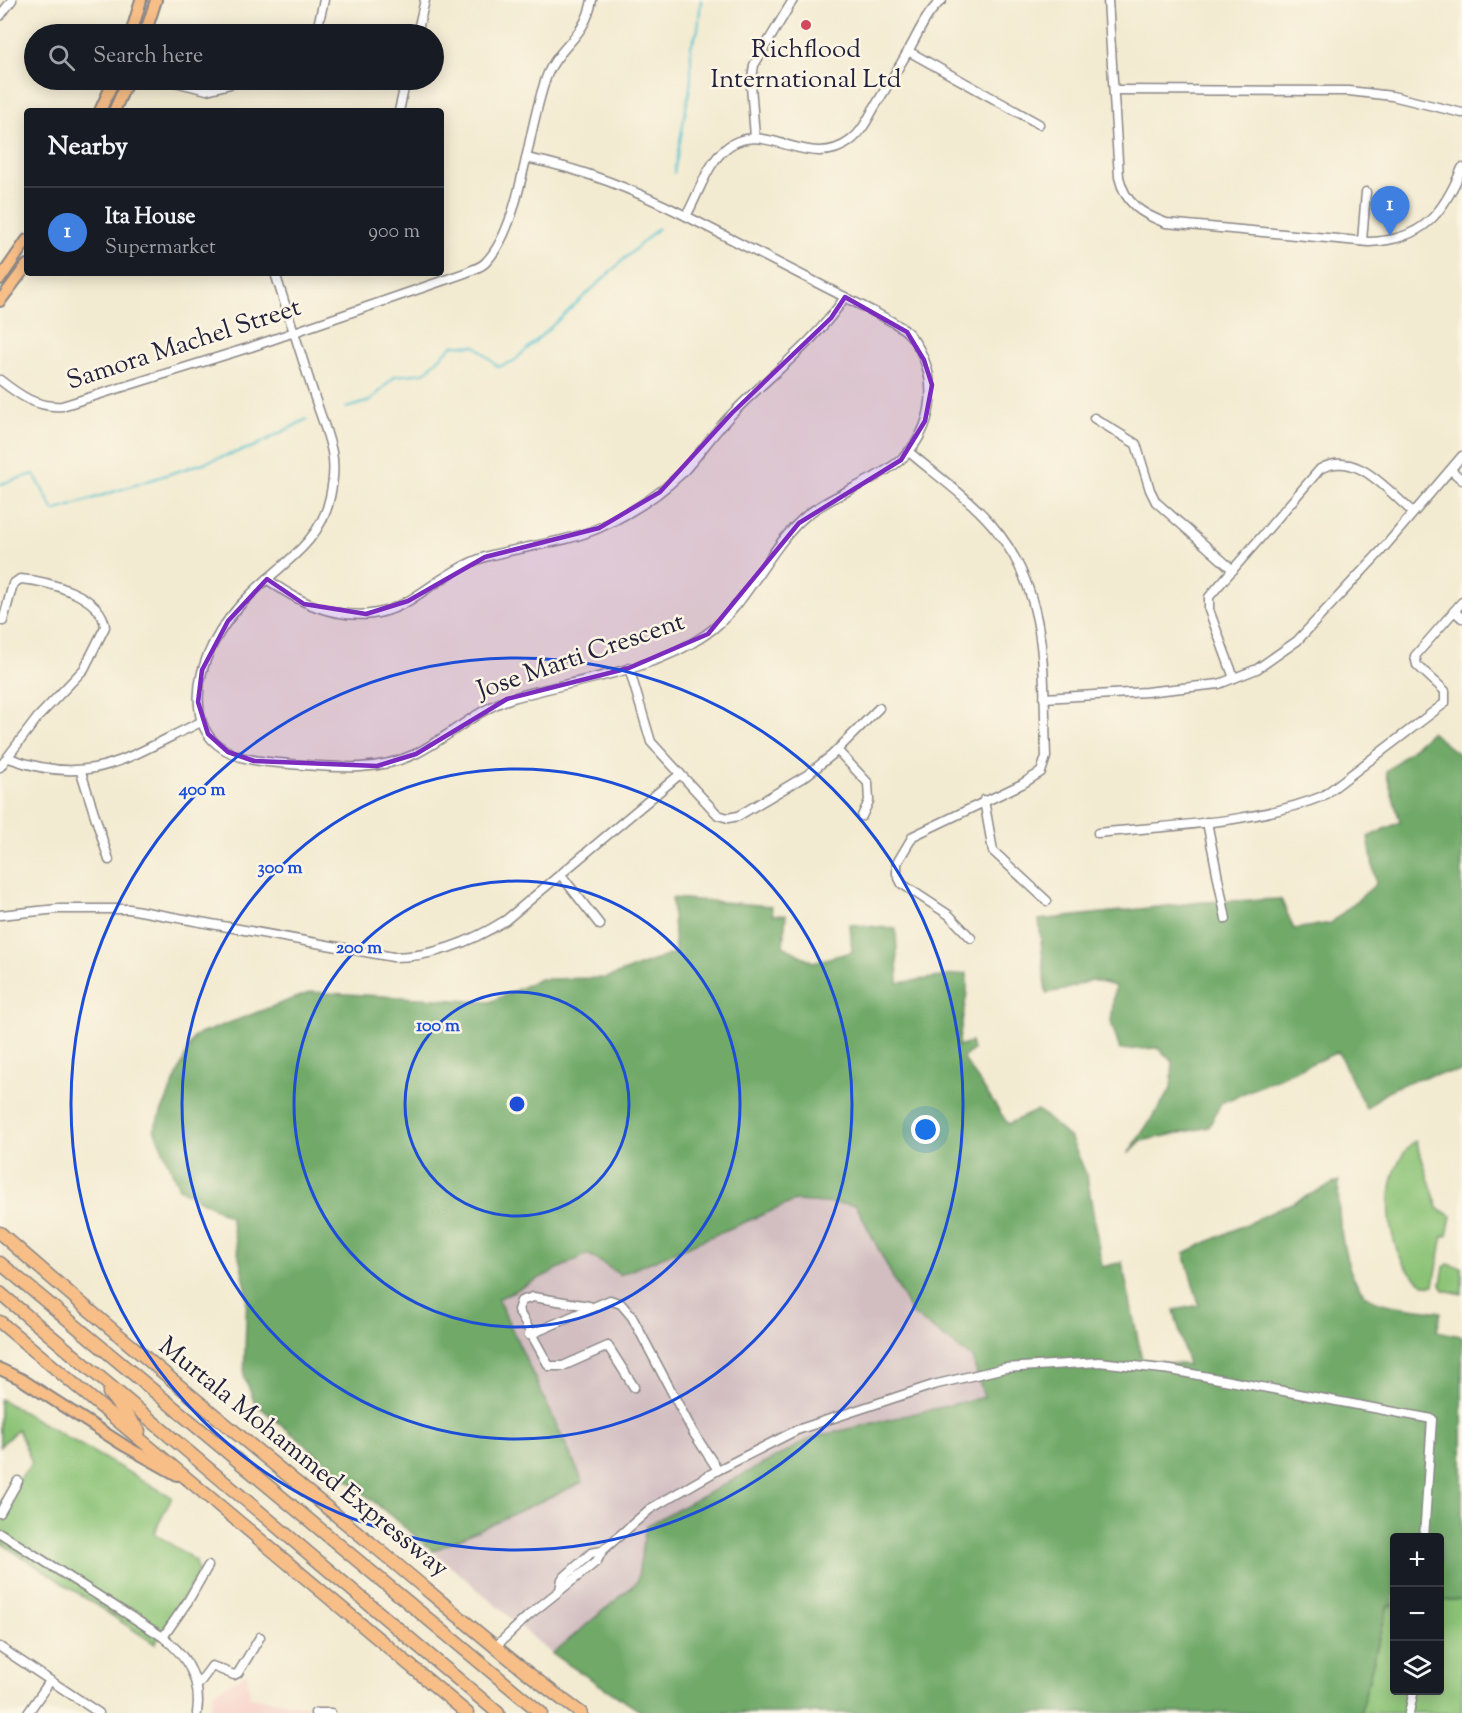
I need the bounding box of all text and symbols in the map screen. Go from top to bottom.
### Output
marker: Richflood International Ltd [799,18,813,32]
search box [24,24,444,90]
place label: Richflood International Ltd [710,32,902,99]
icon: search [45,41,78,74]
text: Search here [93,41,203,73]
text: Nearby [48,129,128,166]
pin: 1 [1370,186,1410,236]
text: Ita House [105,202,196,234]
text: 1 [64,218,71,247]
text: 900 m [368,218,420,247]
text: Supermarket [105,234,216,263]
street label: Samora Machel Street [62,290,306,400]
street label: Jose Marti Crescent [470,604,690,711]
text: 400 m [178,778,225,804]
text: 300 m [258,856,303,882]
text: 200 m [336,936,382,962]
text: 100 m [416,1014,460,1040]
centre of rings [507,1094,527,1114]
your location [911,1115,940,1144]
street label: Murtala Mohammed Expressway [150,1329,456,1587]
map controls [1390,1533,1444,1695]
button: + [1390,1533,1444,1587]
button: − [1390,1587,1444,1641]
button: layers [1390,1641,1444,1695]

